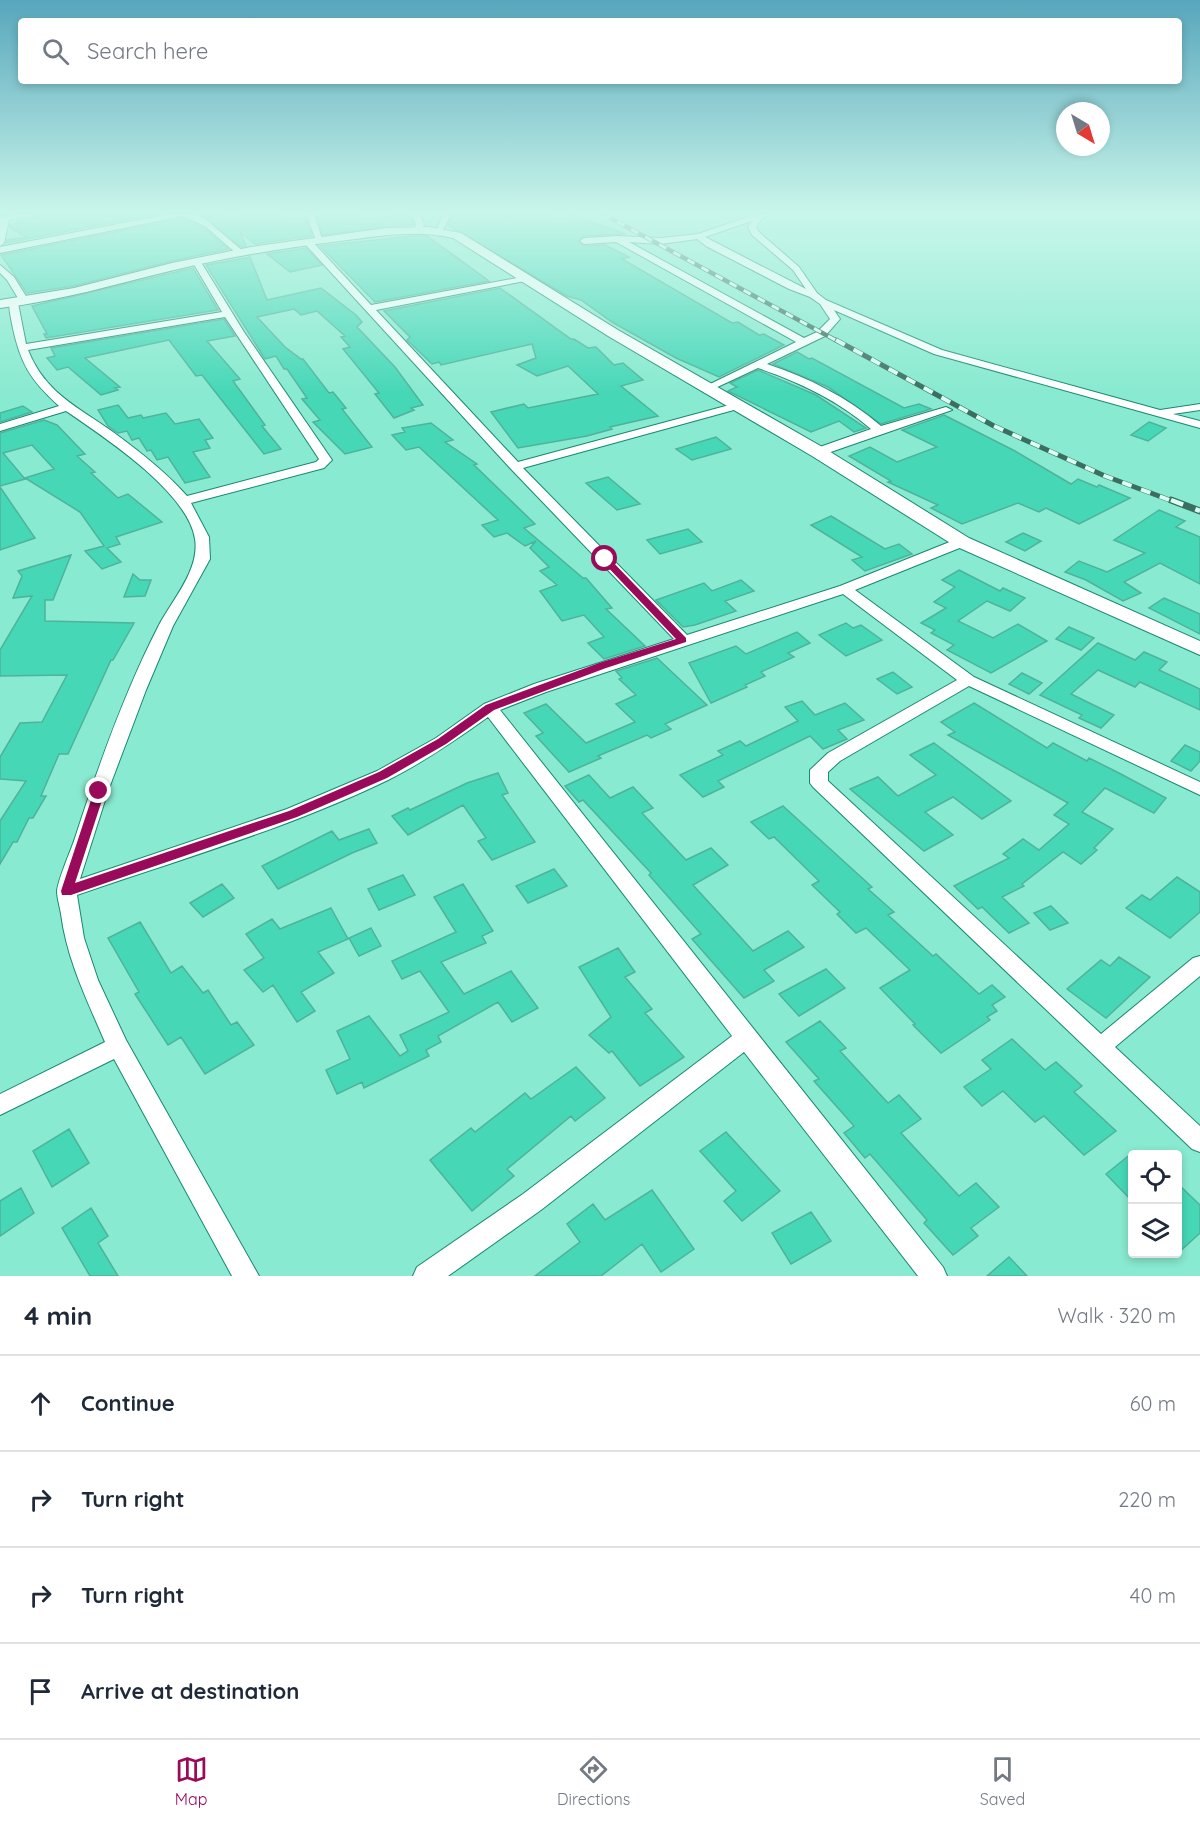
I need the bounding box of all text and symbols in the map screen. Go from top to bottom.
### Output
search box [18,18,1182,84]
icon: search [39,35,72,68]
text: Search here [87,37,208,65]
north arrow [1056,102,1110,156]
route start [591,545,617,571]
route end [85,777,111,803]
map controls [1128,1150,1182,1258]
button: locate [1128,1150,1182,1204]
button: layers [1128,1204,1182,1258]
text: 4 min [24,1299,92,1332]
text: Walk · 320 m [1057,1303,1176,1328]
icon: ahead [24,1387,57,1420]
text: Continue [81,1389,175,1417]
text: 60 m [1130,1391,1176,1416]
icon: right [24,1483,57,1516]
text: Turn right [81,1485,185,1513]
text: 220 m [1118,1487,1176,1512]
icon: right [24,1579,57,1612]
text: Turn right [81,1581,185,1609]
text: 40 m [1130,1583,1176,1608]
icon: arrive [24,1675,57,1708]
text: Arrive at destination [81,1677,299,1705]
tab: Map [175,1753,208,1809]
tab: Directions [557,1753,630,1809]
tab: Saved [980,1753,1025,1809]

